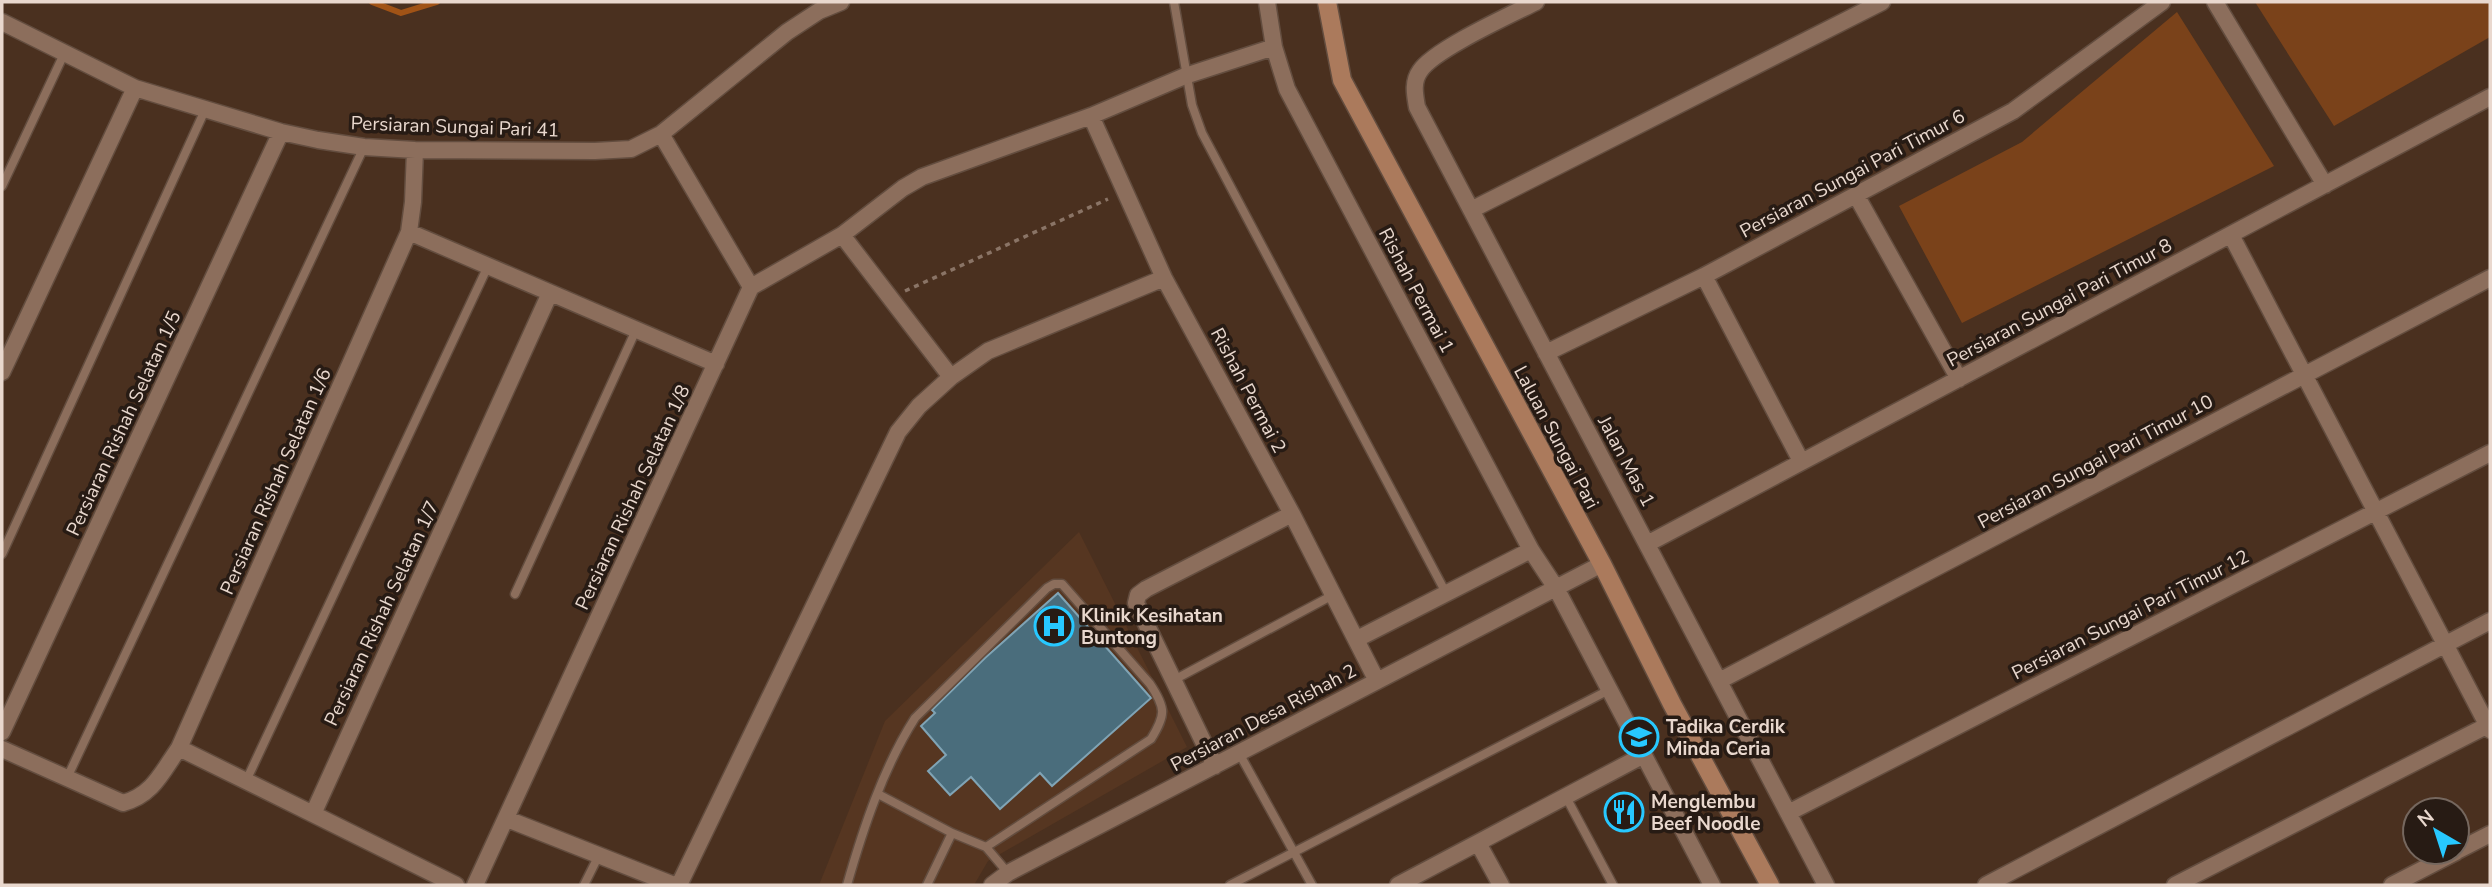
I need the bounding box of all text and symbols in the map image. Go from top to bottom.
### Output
street label: Persiaran Sungai Pari Timur 6 [1735,103,1970,244]
street label: Persiaran Sungai Pari 41 [350,110,560,144]
street label: Rishah Permai 1 [1372,223,1460,358]
street label: Persiaran Sungai Pari Timur 8 [1942,232,2177,373]
street label: Persiaran Rishah Selatan 1/5 [60,307,188,540]
street label: Rishah Permai 2 [1204,323,1292,458]
street label: Laluan Sungai Pari [1507,361,1605,514]
street label: Persiaran Rishah Selatan 1/6 [214,364,338,599]
street label: Persiaran Rishah Selatan 1/8 [569,381,697,614]
street label: Persiaran Sungai Pari Timur 10 [1973,389,2218,535]
street label: Jalan Mas 1 [1591,411,1661,511]
street label: Persiaran Rishah Selatan 1/7 [318,497,446,730]
street label: Persiaran Sungai Pari Timur 12 [2007,544,2254,686]
place label: Klinik Kesihatan Buntong [1081,603,1223,651]
hospital icon: Klinik Kesihatan Buntong [1033,605,1075,647]
street label: Persiaran Desa Rishah 2 [1166,658,1361,778]
place label: Tadika Cerdik Minda Ceria [1666,714,1786,762]
school or university icon: Tadika Cerdik Minda Ceria [1618,716,1660,758]
place label: Menglembu Beef Noodle [1651,789,1760,837]
restaurant icon: Menglembu Beef Noodle [1603,791,1645,833]
north arrow [2401,796,2471,866]
text: N [2412,804,2440,833]

